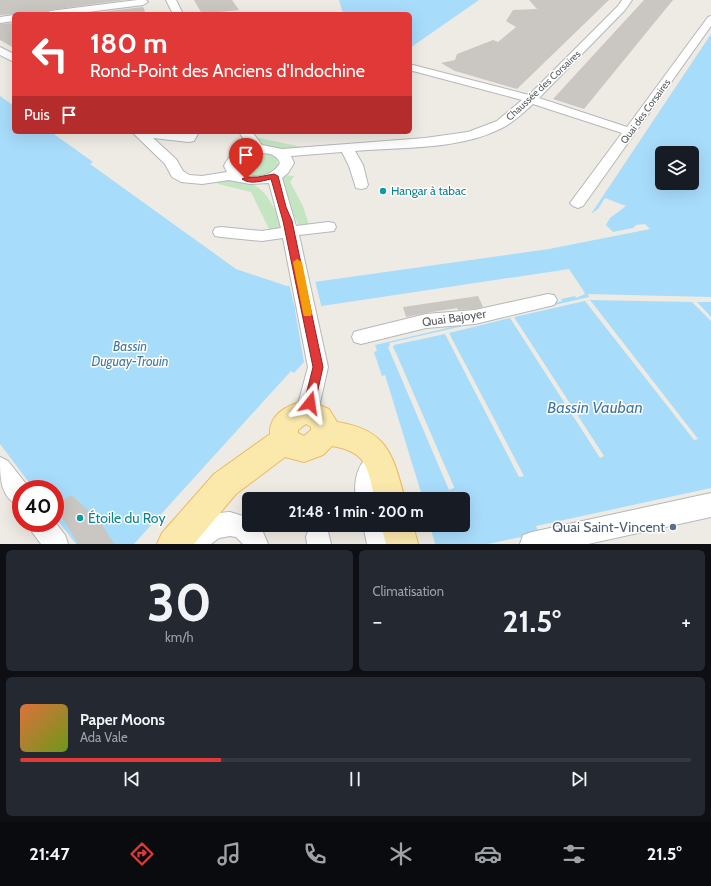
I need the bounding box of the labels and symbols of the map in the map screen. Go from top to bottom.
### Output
street label: Chaussée des Corsaires [503,47,583,123]
street label: Quai des Corsaires [617,76,673,146]
pin [229,138,263,179]
place label: Hangar à tabac [391,183,467,198]
marker: Hangar à tabac [378,186,388,196]
street label: Quai Bajoyer [421,306,487,329]
water label: Bassin Duguay-Trouin [91,338,169,369]
position arrow [289,382,331,424]
water label: Bassin Vauban [547,398,643,417]
speed limit sign: 40 [12,480,64,532]
place label: Étoile du Roy [88,509,166,527]
marker: Étoile du Roy [75,513,85,523]
place label: Quai Saint-Vincent [552,518,665,536]
marker: Quai Saint-Vincent [668,522,678,532]

